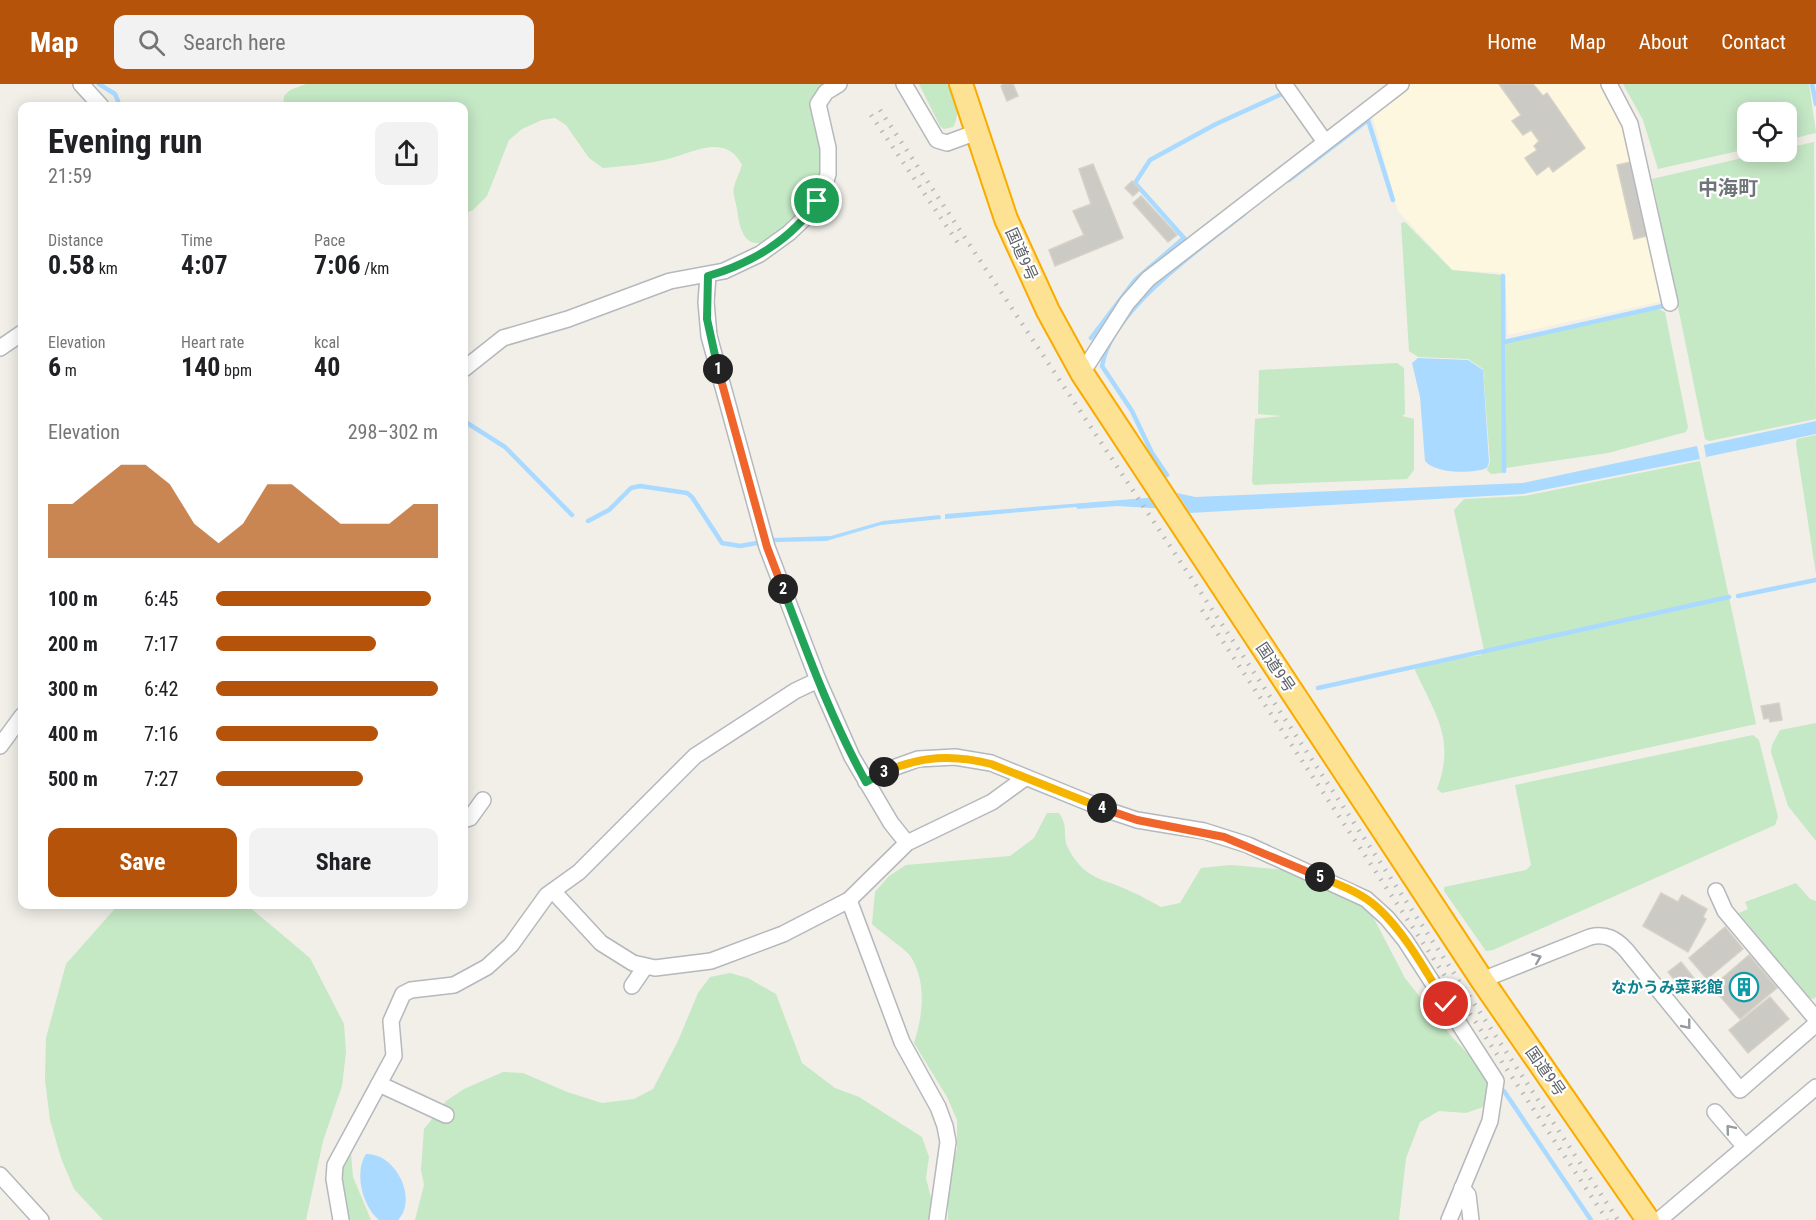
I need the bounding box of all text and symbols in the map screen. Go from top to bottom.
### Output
search box [114,15,534,69]
text: Map [30,26,78,59]
icon: search [135,26,168,59]
text: Search here [183,30,286,55]
text: Home [1487,30,1537,54]
text: Map [1570,30,1606,54]
text: About [1639,30,1688,54]
text: Contact [1721,30,1786,54]
map controls [1737,102,1797,162]
button: locate [1737,102,1797,162]
text: Evening run [48,122,203,161]
button: share [375,122,438,185]
text: 21:59 [48,164,92,188]
pin [791,175,842,226]
district label: 中海町 [1698,176,1758,200]
icon: arrive [800,184,833,217]
street label: 国道9号 [1001,225,1042,284]
text: Distance [48,231,103,250]
text: Time [181,231,213,250]
text: Pace [314,231,345,250]
text: 0.58 [48,250,95,280]
text: 4:07 [181,250,228,280]
text: 7:06 [314,250,361,280]
text: km [95,259,118,278]
text: /km [361,259,389,278]
text: Elevation [48,333,106,352]
text: Heart rate [181,333,244,352]
text: kcal [314,333,340,352]
text: 6 [48,352,61,382]
text: 140 [181,352,220,382]
text: 40 [314,352,340,382]
pin: 1 [703,354,733,384]
text: 1 [714,359,722,378]
text: m [61,361,77,380]
text: bpm [220,361,252,380]
text: Elevation [48,420,120,444]
text: 298–302 m [348,420,438,444]
pin: 2 [768,574,798,604]
text: 2 [779,579,787,598]
text: 100 m [48,587,98,611]
text: 6:45 [144,587,178,611]
text: 200 m [48,632,98,656]
text: 7:17 [144,632,178,656]
street label: 国道9号 [1252,639,1299,696]
text: 300 m [48,677,98,701]
text: 6:42 [144,677,178,701]
text: 400 m [48,722,98,746]
text: 7:16 [144,722,178,746]
pin: 3 [869,757,899,787]
text: 3 [880,762,888,781]
text: 500 m [48,767,98,791]
text: 7:27 [144,767,178,791]
pin: 4 [1087,793,1117,823]
text: 4 [1098,798,1106,817]
button: Save [48,828,237,897]
button: Share [249,828,438,897]
pin: 5 [1305,862,1335,892]
text: 5 [1316,867,1324,886]
one-way arrow [1530,953,1541,965]
building icon: なかうみ菜彩館 [1728,971,1760,1003]
pin [1420,978,1471,1029]
place label: なかうみ菜彩館 [1611,978,1723,997]
icon: check [1429,987,1462,1020]
one-way arrow [1679,1018,1690,1029]
street label: 国道9号 [1522,1043,1569,1100]
one-way arrow [1726,1125,1737,1136]

